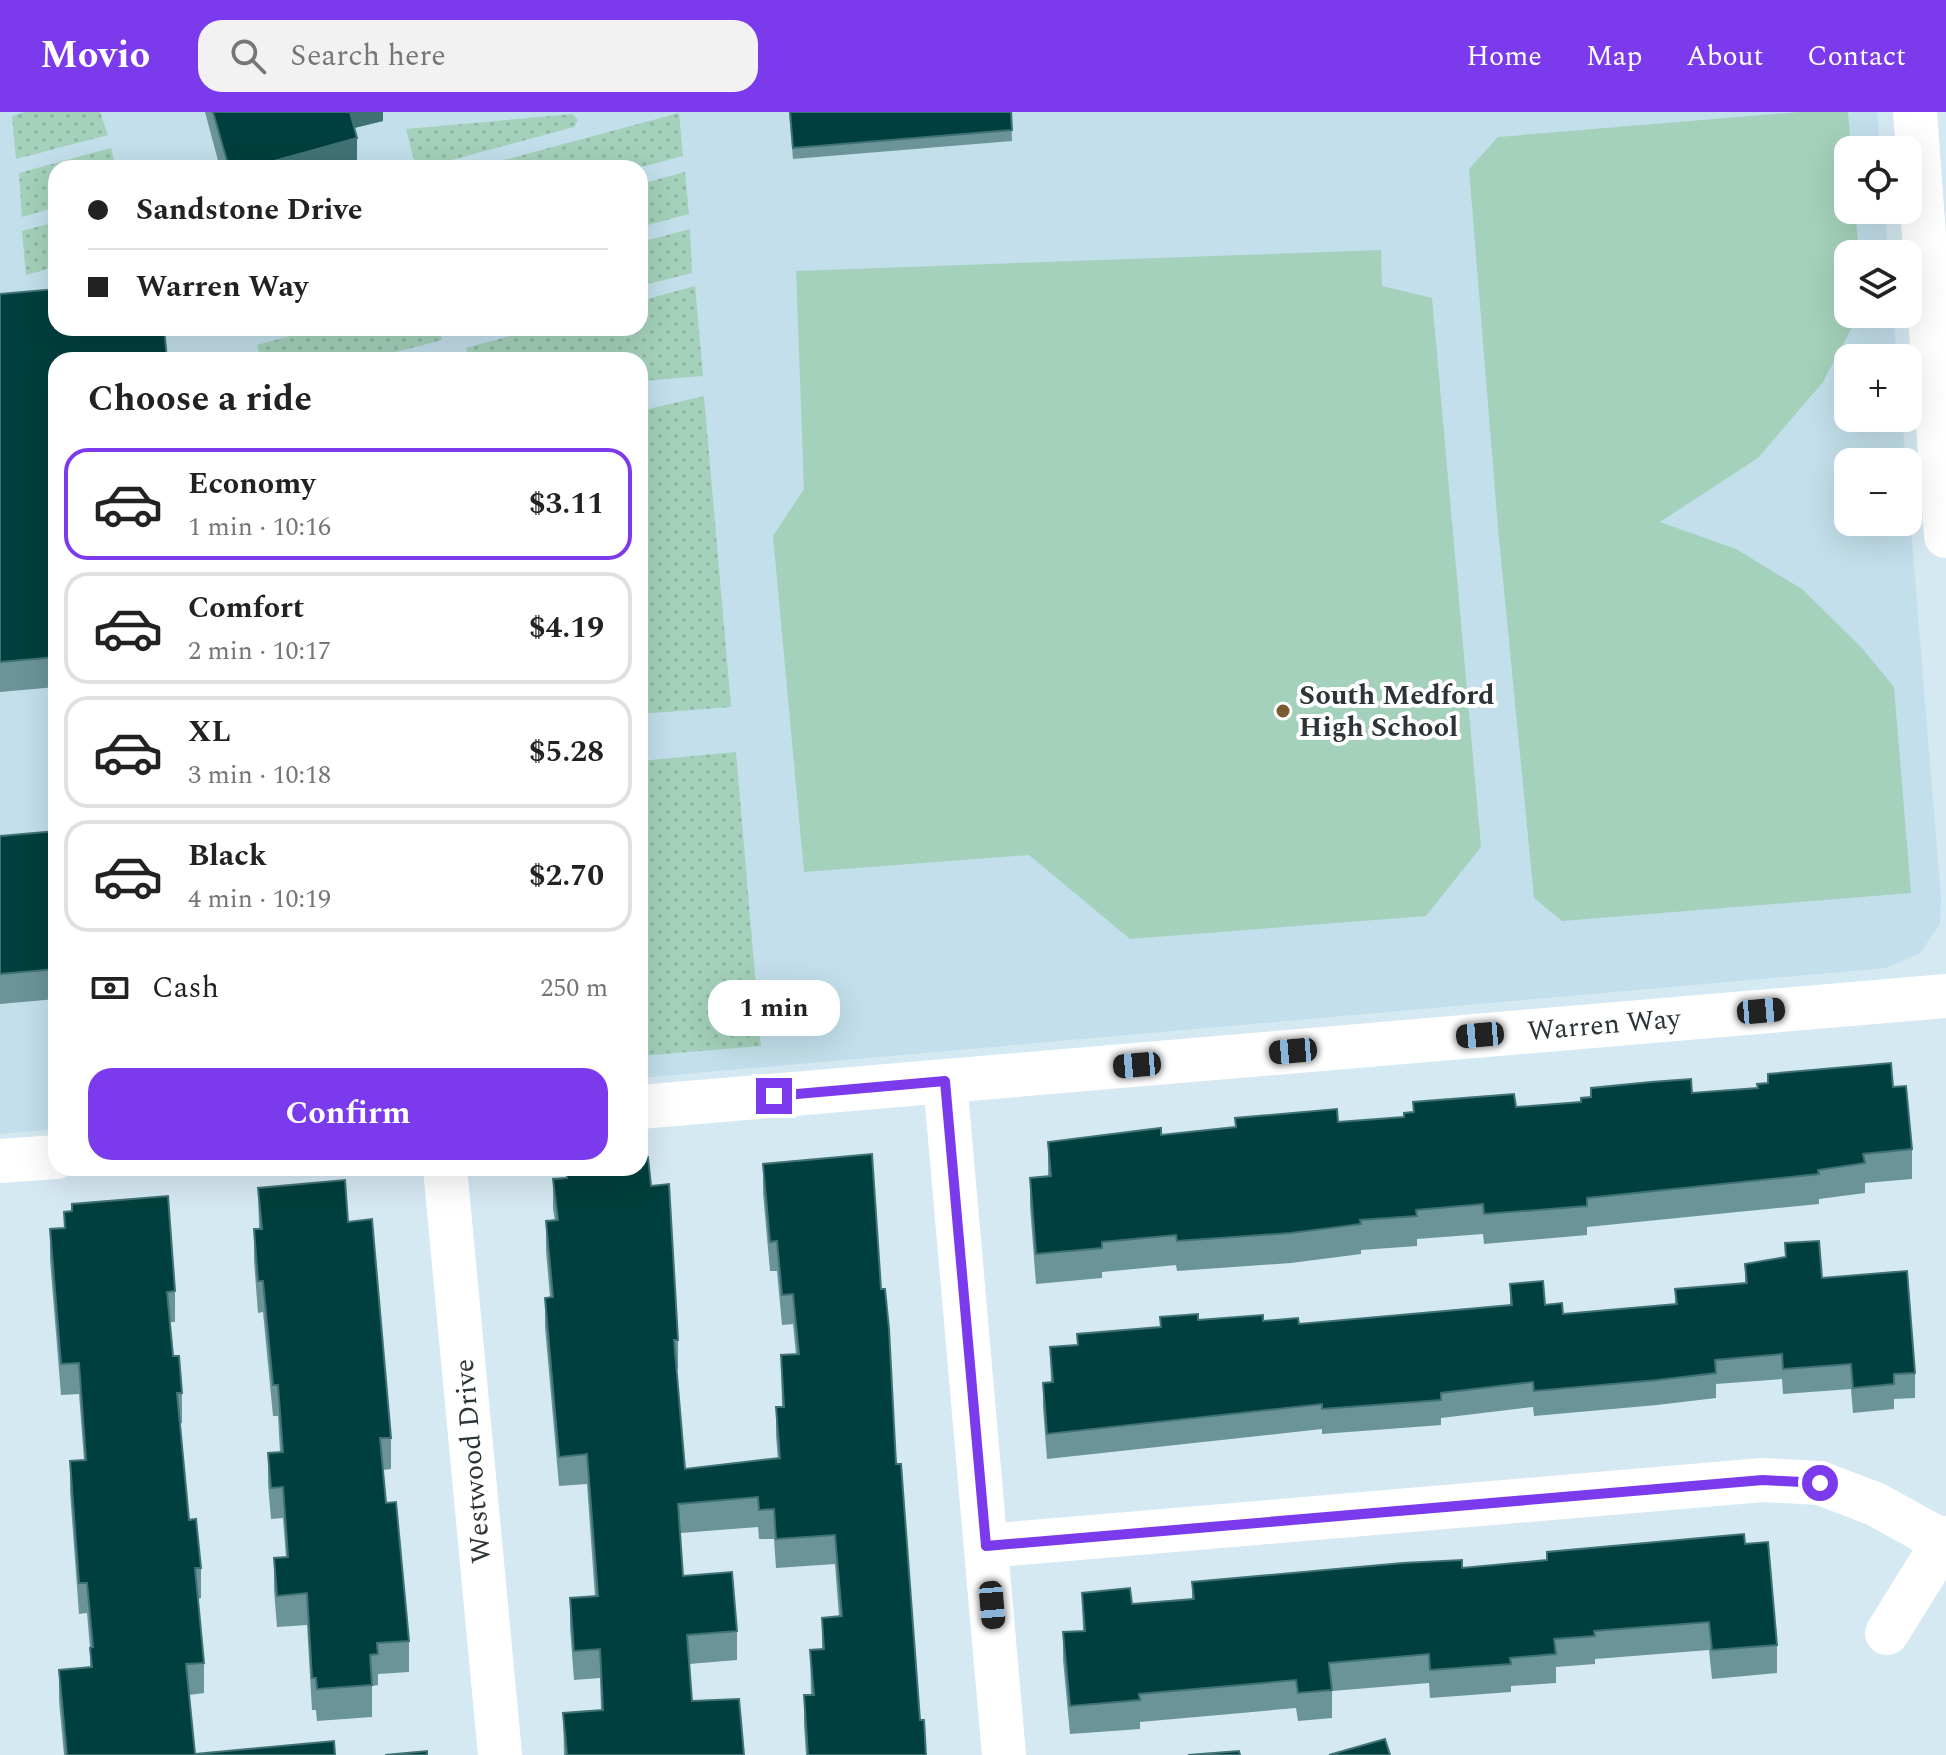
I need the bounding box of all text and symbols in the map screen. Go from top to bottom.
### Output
search box [198,20,758,92]
text: Movio [40,27,150,85]
text: Search here [290,33,446,79]
icon: search [226,34,270,78]
text: Home [1466,35,1542,78]
text: Map [1586,35,1642,78]
text: About [1686,35,1763,78]
text: Contact [1807,35,1906,78]
map controls [1834,136,1922,536]
button: locate [1834,136,1922,224]
text: Sandstone Drive [136,187,363,233]
button: layers [1834,240,1922,328]
text: Warren Way [136,264,308,310]
button: + [1834,344,1922,432]
text: Choose a ride [88,372,312,427]
button: − [1834,448,1922,536]
text: Economy [188,461,315,507]
icon: car [92,468,164,540]
text: $3.11 [529,481,604,527]
text: 1 min · 10:16 [188,507,331,547]
text: Comfort [188,585,304,631]
icon: car [92,592,164,664]
text: $4.19 [529,605,604,651]
text: 2 min · 10:17 [188,631,331,671]
place label: South Medford High School [1299,674,1495,749]
marker: South Medford High School [1274,702,1292,720]
text: XL [188,709,231,755]
icon: car [92,716,164,788]
text: $5.28 [529,729,604,775]
text: 3 min · 10:18 [188,755,331,795]
text: Black [188,833,267,879]
icon: car [92,840,164,912]
text: $2.70 [529,853,604,899]
text: 4 min · 10:19 [188,879,331,919]
text: Cash [152,965,219,1011]
icon: cash [88,966,132,1010]
text: 250 m [540,968,608,1008]
callout: 1 min [708,980,840,1036]
text: 1 min [739,988,809,1028]
street label: Warren Way [1526,997,1684,1053]
car [1736,997,1786,1025]
car [1455,1021,1505,1049]
car [1268,1037,1318,1065]
car [1112,1051,1162,1079]
button: Confirm [88,1068,608,1160]
route end [756,1078,792,1114]
street label: Westwood Drive [443,1357,503,1565]
route start [1802,1465,1838,1501]
car [978,1580,1006,1630]

